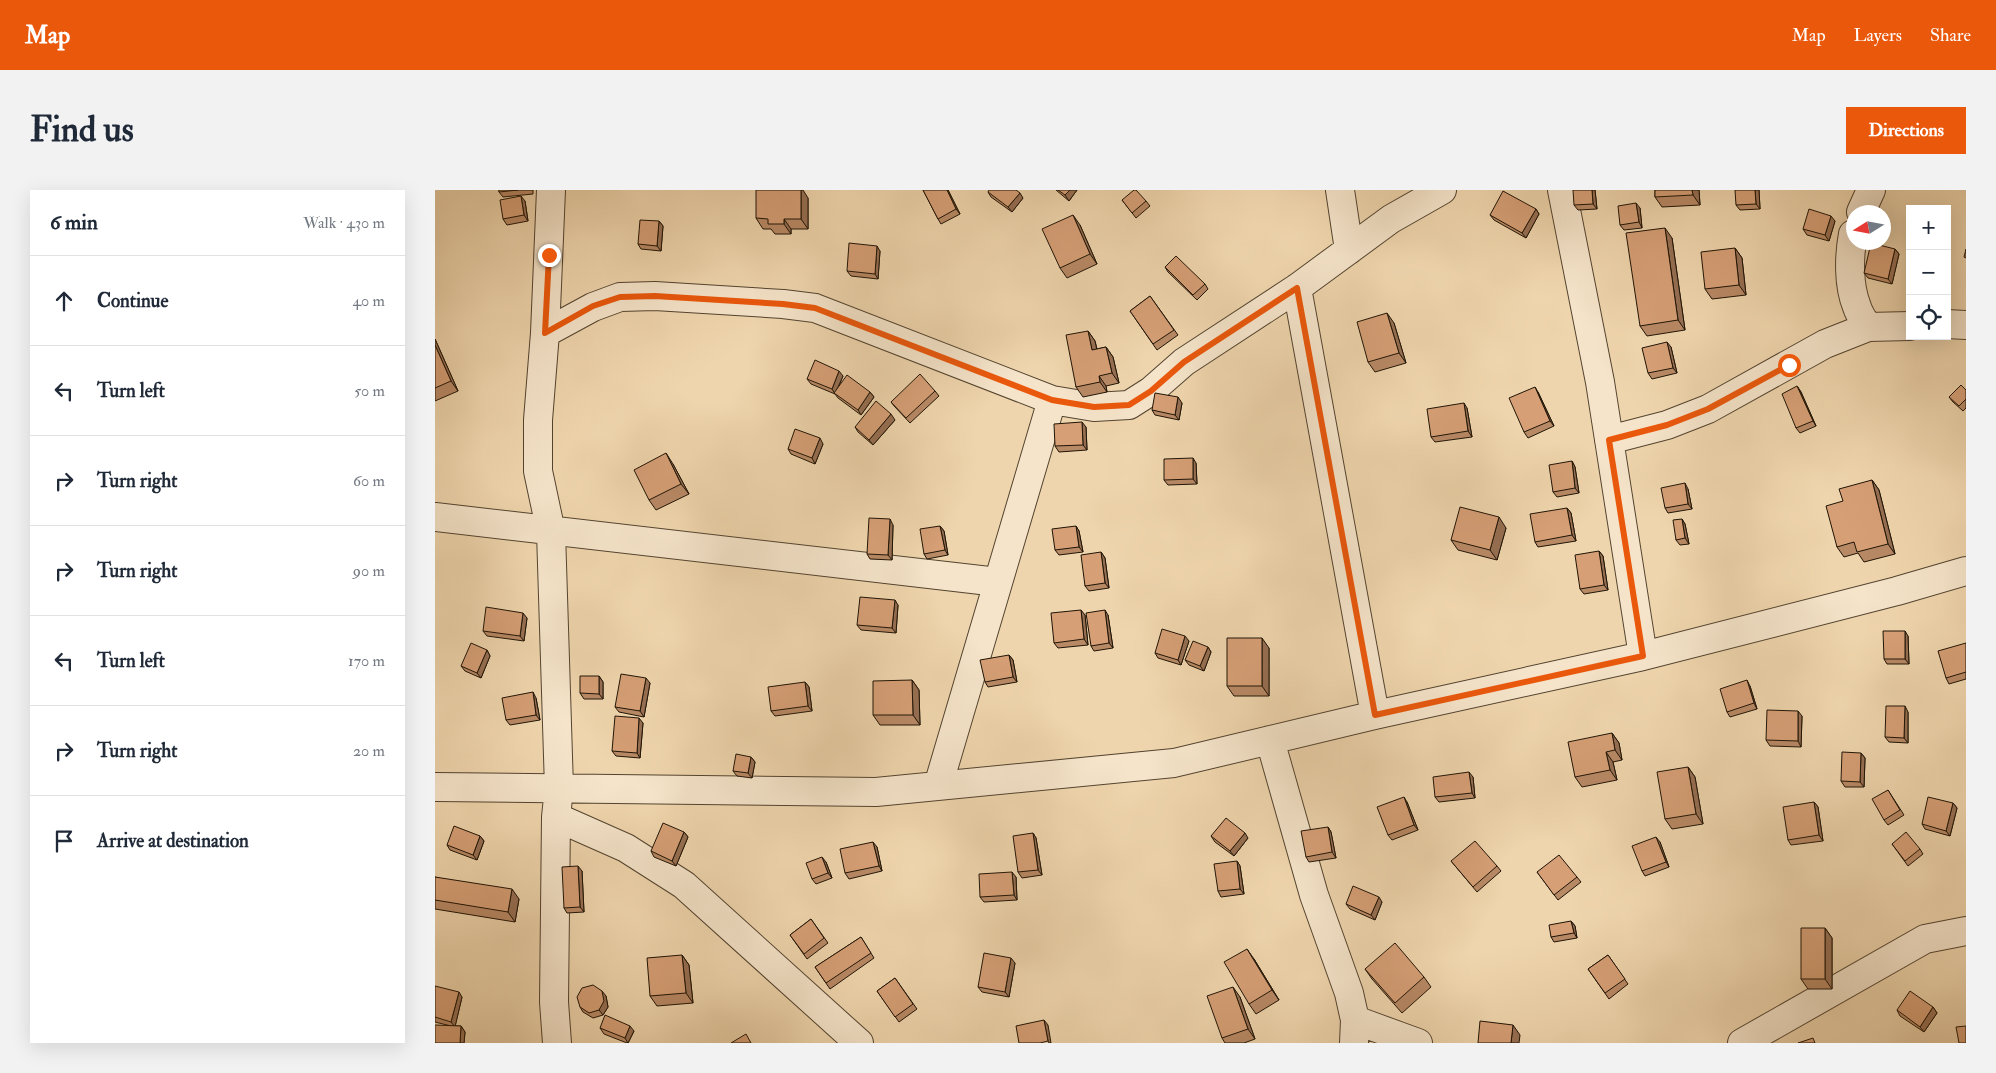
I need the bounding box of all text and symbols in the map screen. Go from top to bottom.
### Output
text: Map [25,20,70,51]
text: Map [1792,24,1826,47]
text: Layers [1854,24,1902,47]
text: Share [1930,24,1971,47]
button: Directions [1846,107,1966,154]
text: Find us [30,108,134,152]
north arrow [1846,205,1891,250]
map controls [1906,205,1951,340]
button: + [1906,205,1951,250]
text: 6 min [50,209,98,236]
text: Walk · 430 m [303,213,385,233]
route end [538,244,561,267]
button: − [1906,250,1951,295]
icon: ahead [50,287,78,315]
text: Continue [97,289,168,313]
text: 40 m [352,291,385,311]
button: locate [1906,295,1951,340]
route start [1778,354,1801,377]
icon: left [50,377,78,405]
text: Turn left [97,379,165,403]
text: 50 m [354,381,385,401]
icon: right [50,467,78,495]
text: Turn right [97,469,177,493]
text: 60 m [353,471,385,491]
icon: right [50,557,78,585]
text: Turn right [97,559,177,583]
text: 90 m [353,561,385,581]
icon: left [50,647,78,675]
text: Turn left [97,649,165,673]
text: 170 m [348,651,385,671]
icon: right [50,737,78,765]
text: Turn right [97,739,177,763]
text: 20 m [353,741,385,761]
icon: arrive [50,827,78,855]
text: Arrive at destination [97,829,249,853]

